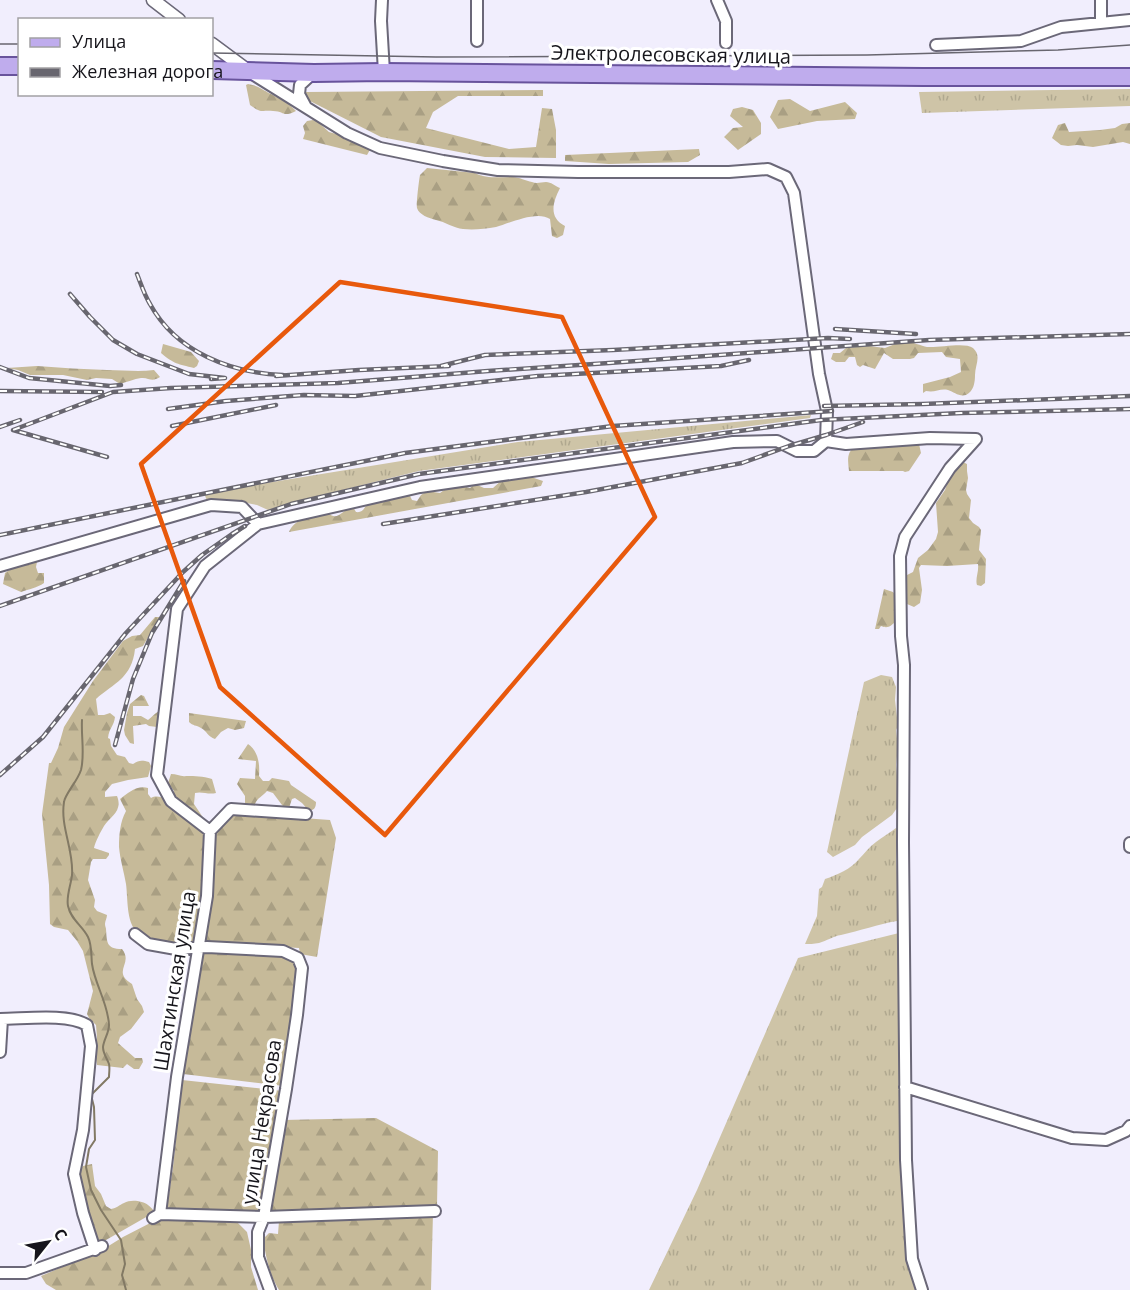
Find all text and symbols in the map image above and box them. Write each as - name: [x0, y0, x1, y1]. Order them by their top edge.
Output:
- legend: [18, 18, 213, 96]
- text: Улица: [72, 29, 126, 53]
- street label: Электролесовская улица: [551, 38, 791, 70]
- text: Железная дорога: [72, 59, 223, 83]
- street label: Шахтинская улица: [146, 889, 202, 1073]
- street label: улица Некрасова: [235, 1037, 287, 1207]
- north arrow: [18, 1212, 78, 1272]
- text: С: [49, 1224, 73, 1244]

